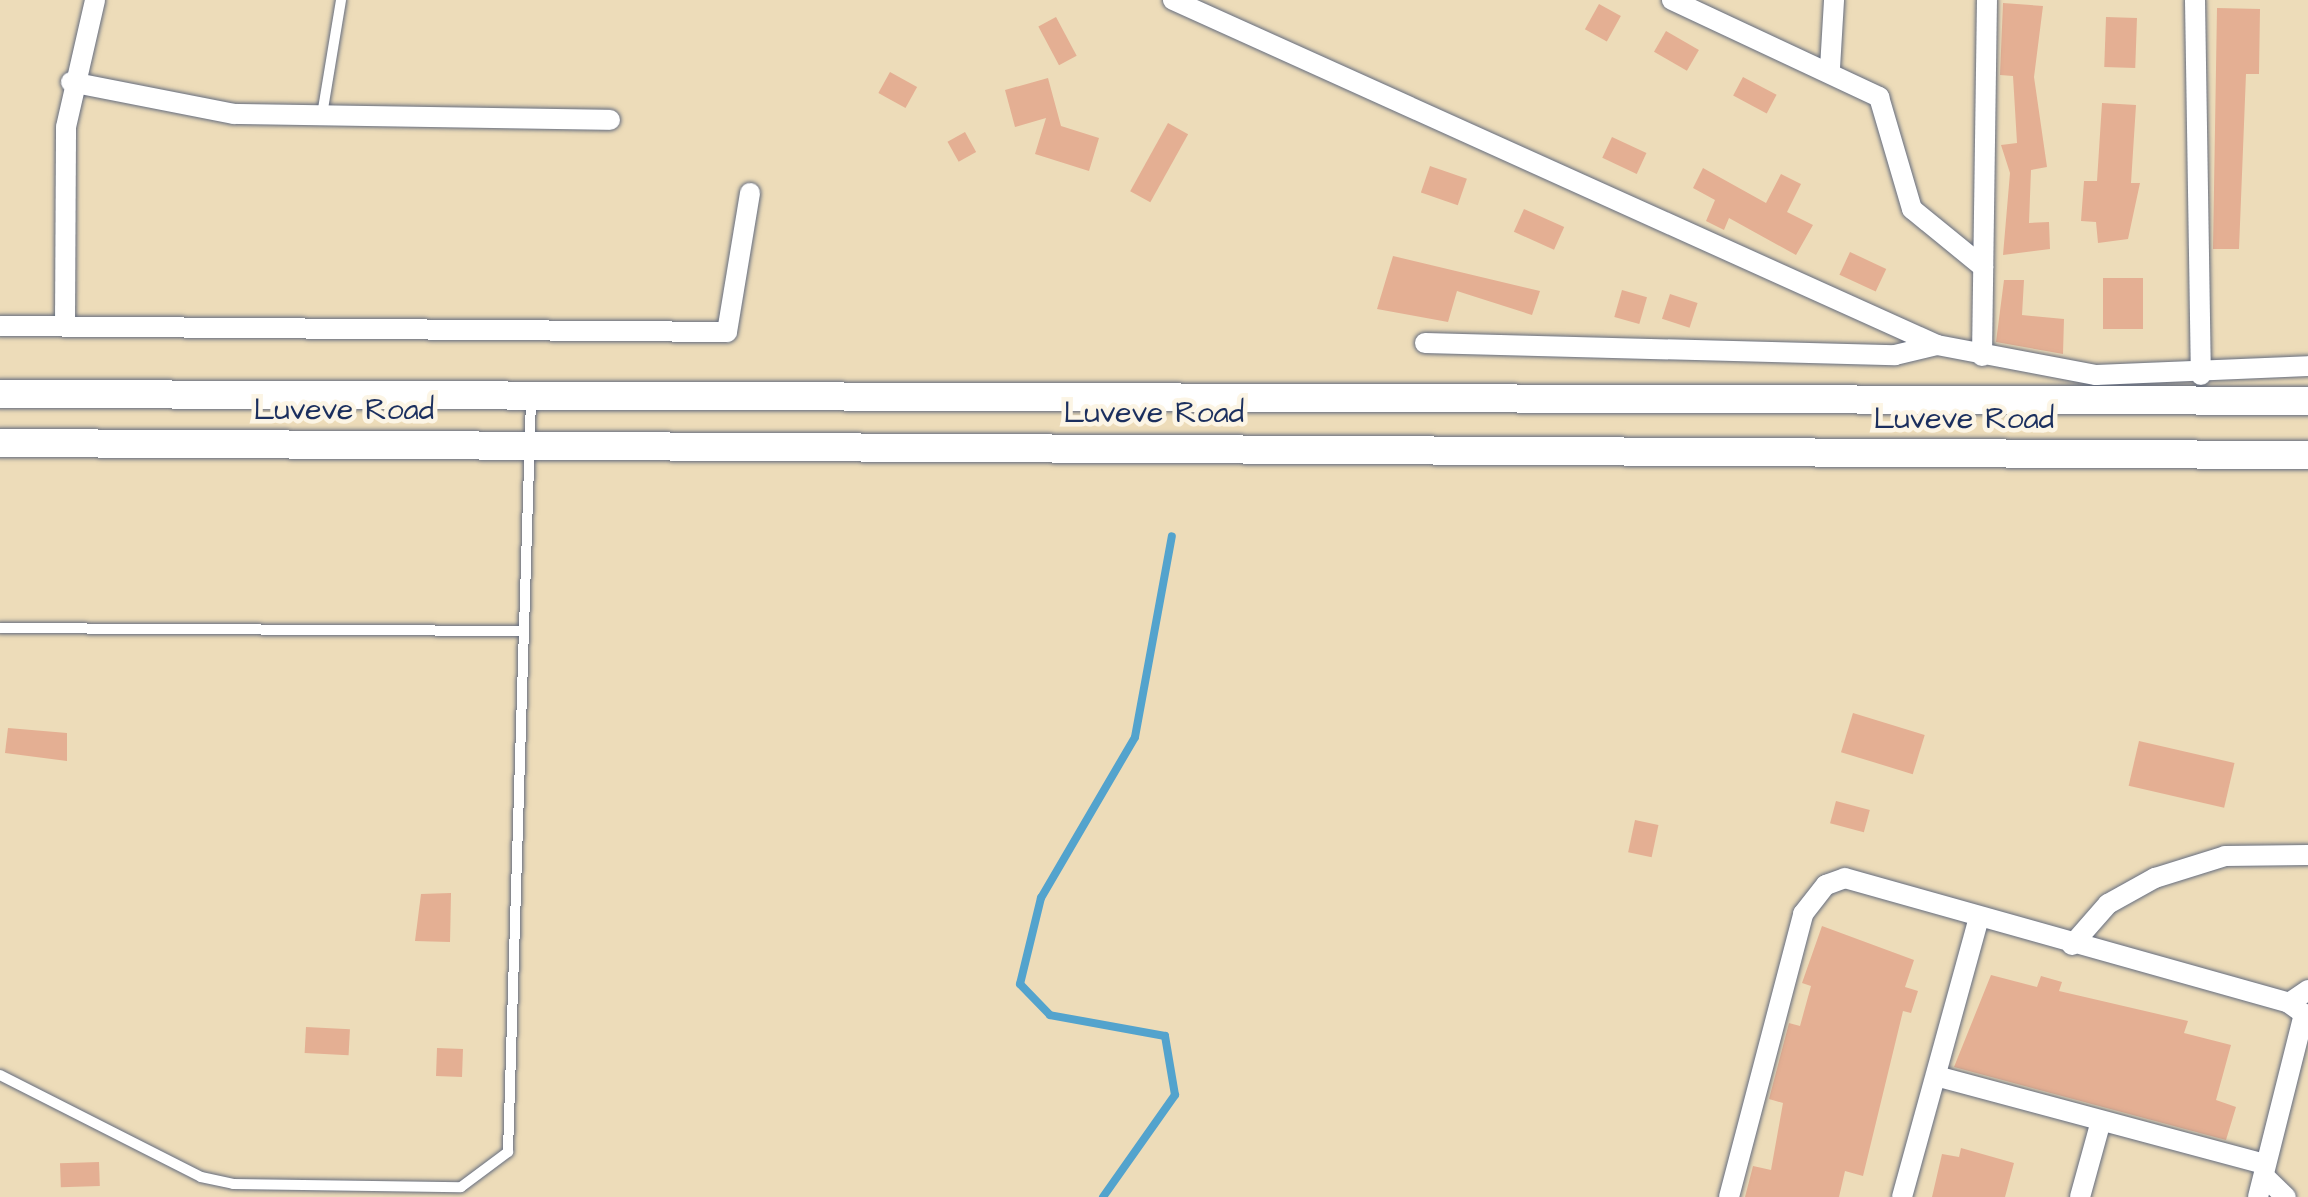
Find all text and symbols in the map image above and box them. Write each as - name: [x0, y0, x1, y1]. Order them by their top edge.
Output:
- street label: Luveve Road: [254, 392, 434, 428]
- street label: Luveve Road: [1064, 395, 1244, 431]
- street label: Luveve Road: [1874, 401, 2054, 437]

